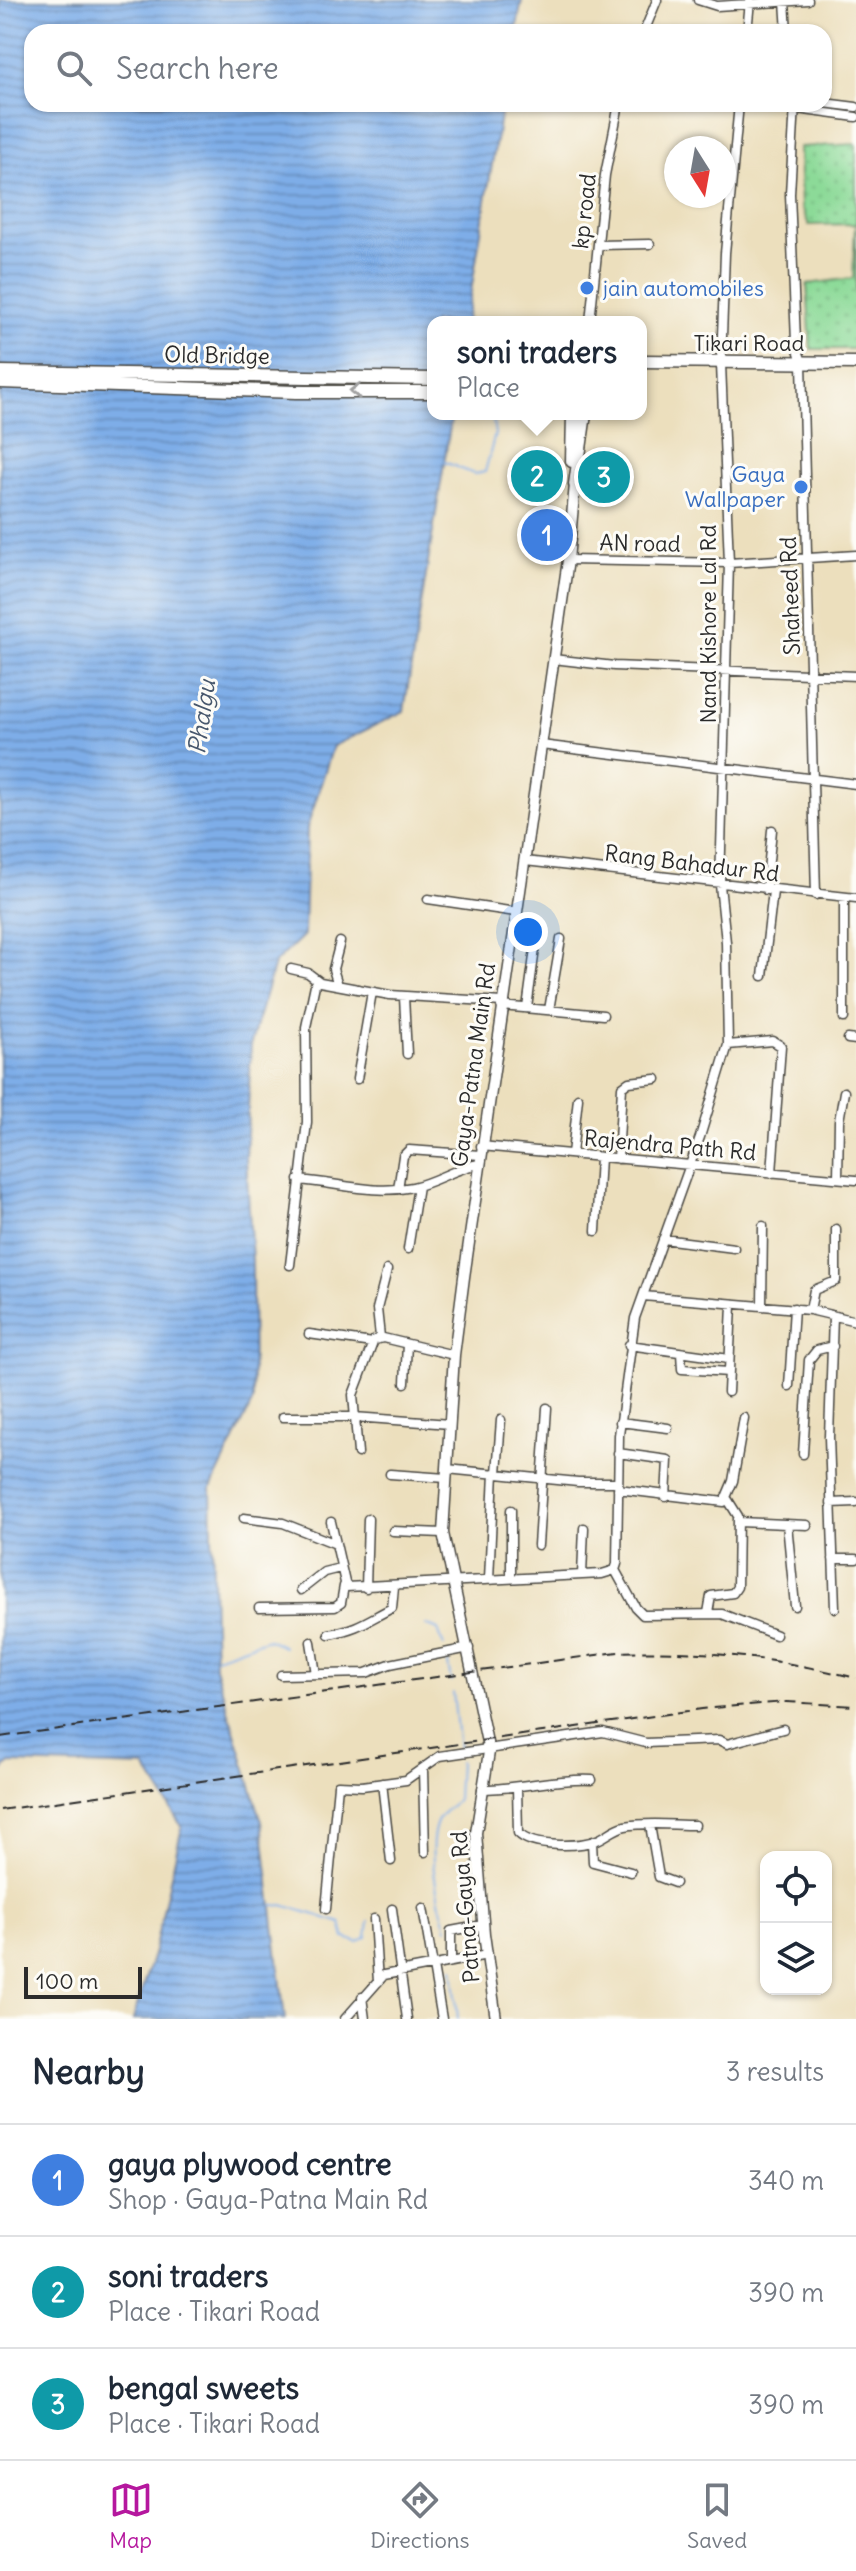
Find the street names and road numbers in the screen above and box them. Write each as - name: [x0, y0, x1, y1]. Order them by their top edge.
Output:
- street label: kp road: [566, 172, 602, 250]
- street label: Tikari Road: [694, 329, 804, 357]
- street label: Old Bridge: [164, 340, 270, 370]
- street label: Nand Kishore Lal Rd: [694, 525, 722, 723]
- street label: AN road: [599, 528, 681, 558]
- street label: Shaheed Rd: [774, 536, 806, 656]
- street label: Rang Bahadur Rd: [603, 838, 781, 888]
- street label: Gaya-Patna Main Rd: [445, 961, 501, 1169]
- street label: Rajendra Path Rd: [583, 1124, 757, 1166]
- street label: Patna-Gaya Rd: [444, 1830, 486, 1984]

